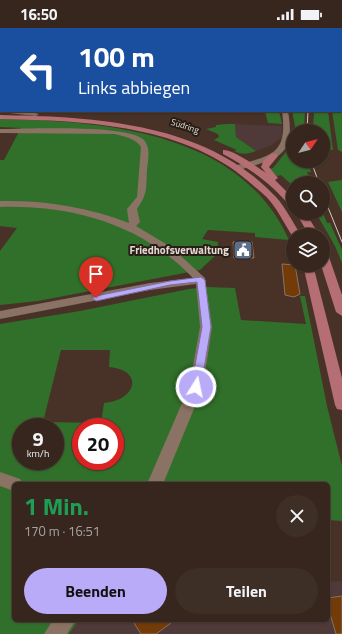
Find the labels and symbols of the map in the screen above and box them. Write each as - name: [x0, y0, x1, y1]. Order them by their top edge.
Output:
- street label: Südring: [169, 115, 201, 136]
- north arrow: [286, 124, 330, 168]
- public building icon: Friedhofsverwaltung: [232, 239, 254, 261]
- place label: Friedhofsverwaltung: [130, 242, 229, 258]
- pin: [79, 257, 113, 298]
- position arrow: [175, 366, 217, 408]
- speed limit sign: 20: [72, 418, 124, 470]

